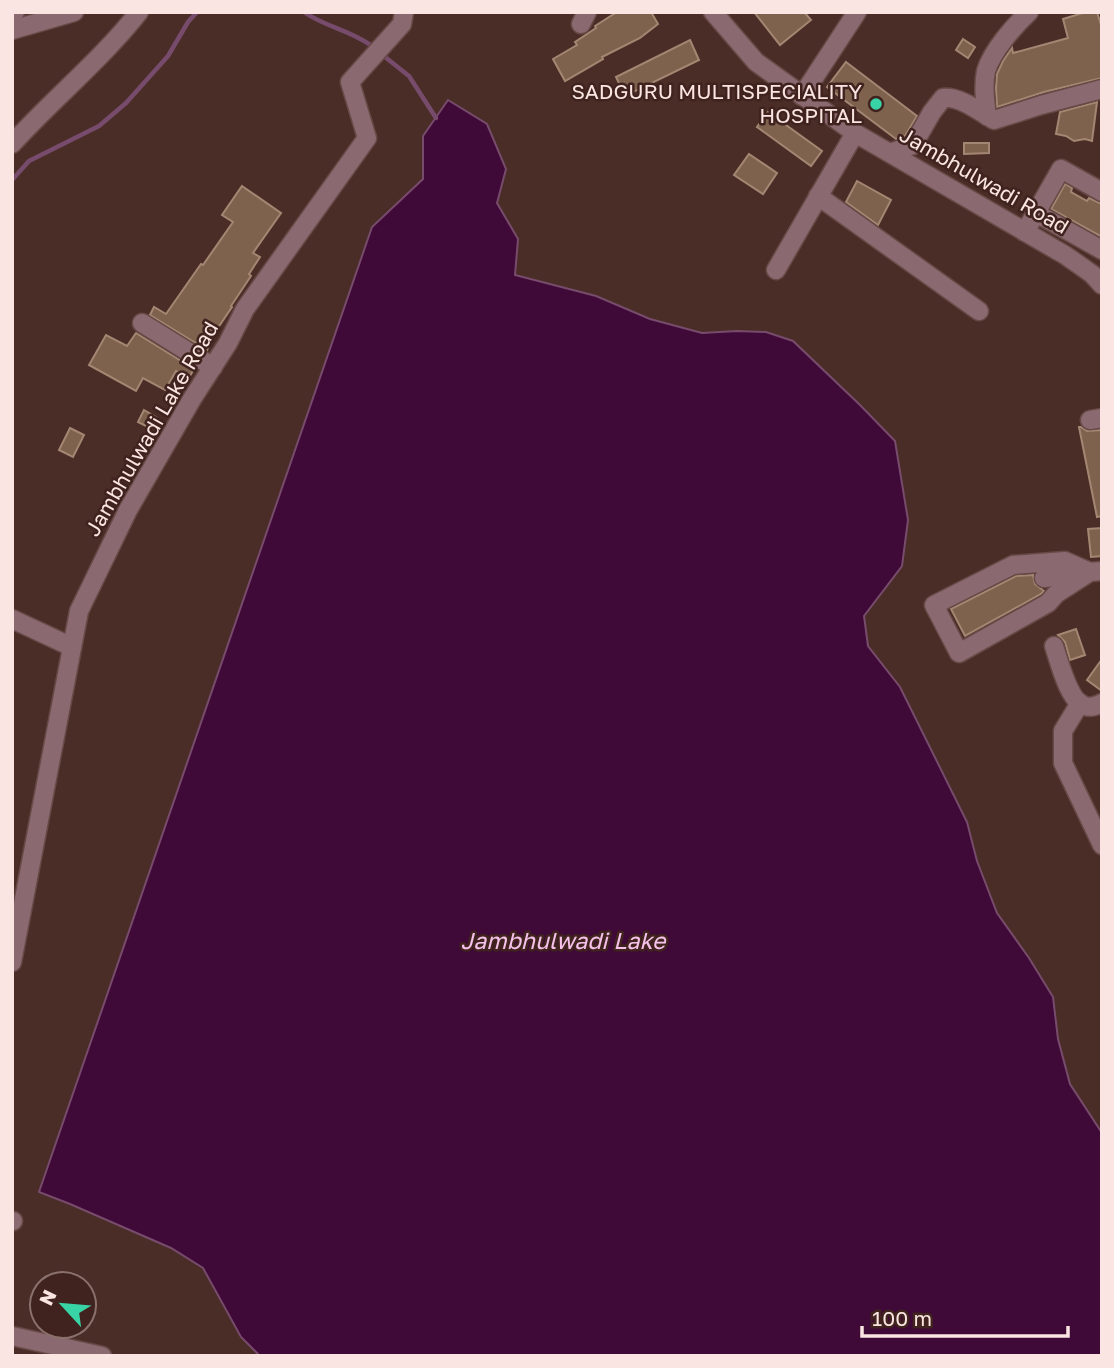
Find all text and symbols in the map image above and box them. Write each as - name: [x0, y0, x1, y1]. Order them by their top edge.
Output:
- place label: SADGURU MULTISPECIALITY HOSPITAL: [571, 78, 863, 128]
- marker: SADGURU MULTISPECIALITY HOSPITAL: [868, 96, 884, 112]
- street label: Jambhulwadi Road: [895, 121, 1074, 239]
- street label: Jambhulwadi Lake Road: [79, 316, 223, 541]
- water label: Jambhulwadi Lake: [461, 926, 667, 954]
- north arrow: [28, 1270, 98, 1340]
- text: N: [34, 1286, 61, 1309]
- scale bar: [862, 1294, 1068, 1338]
- text: 100 m: [872, 1305, 932, 1331]

